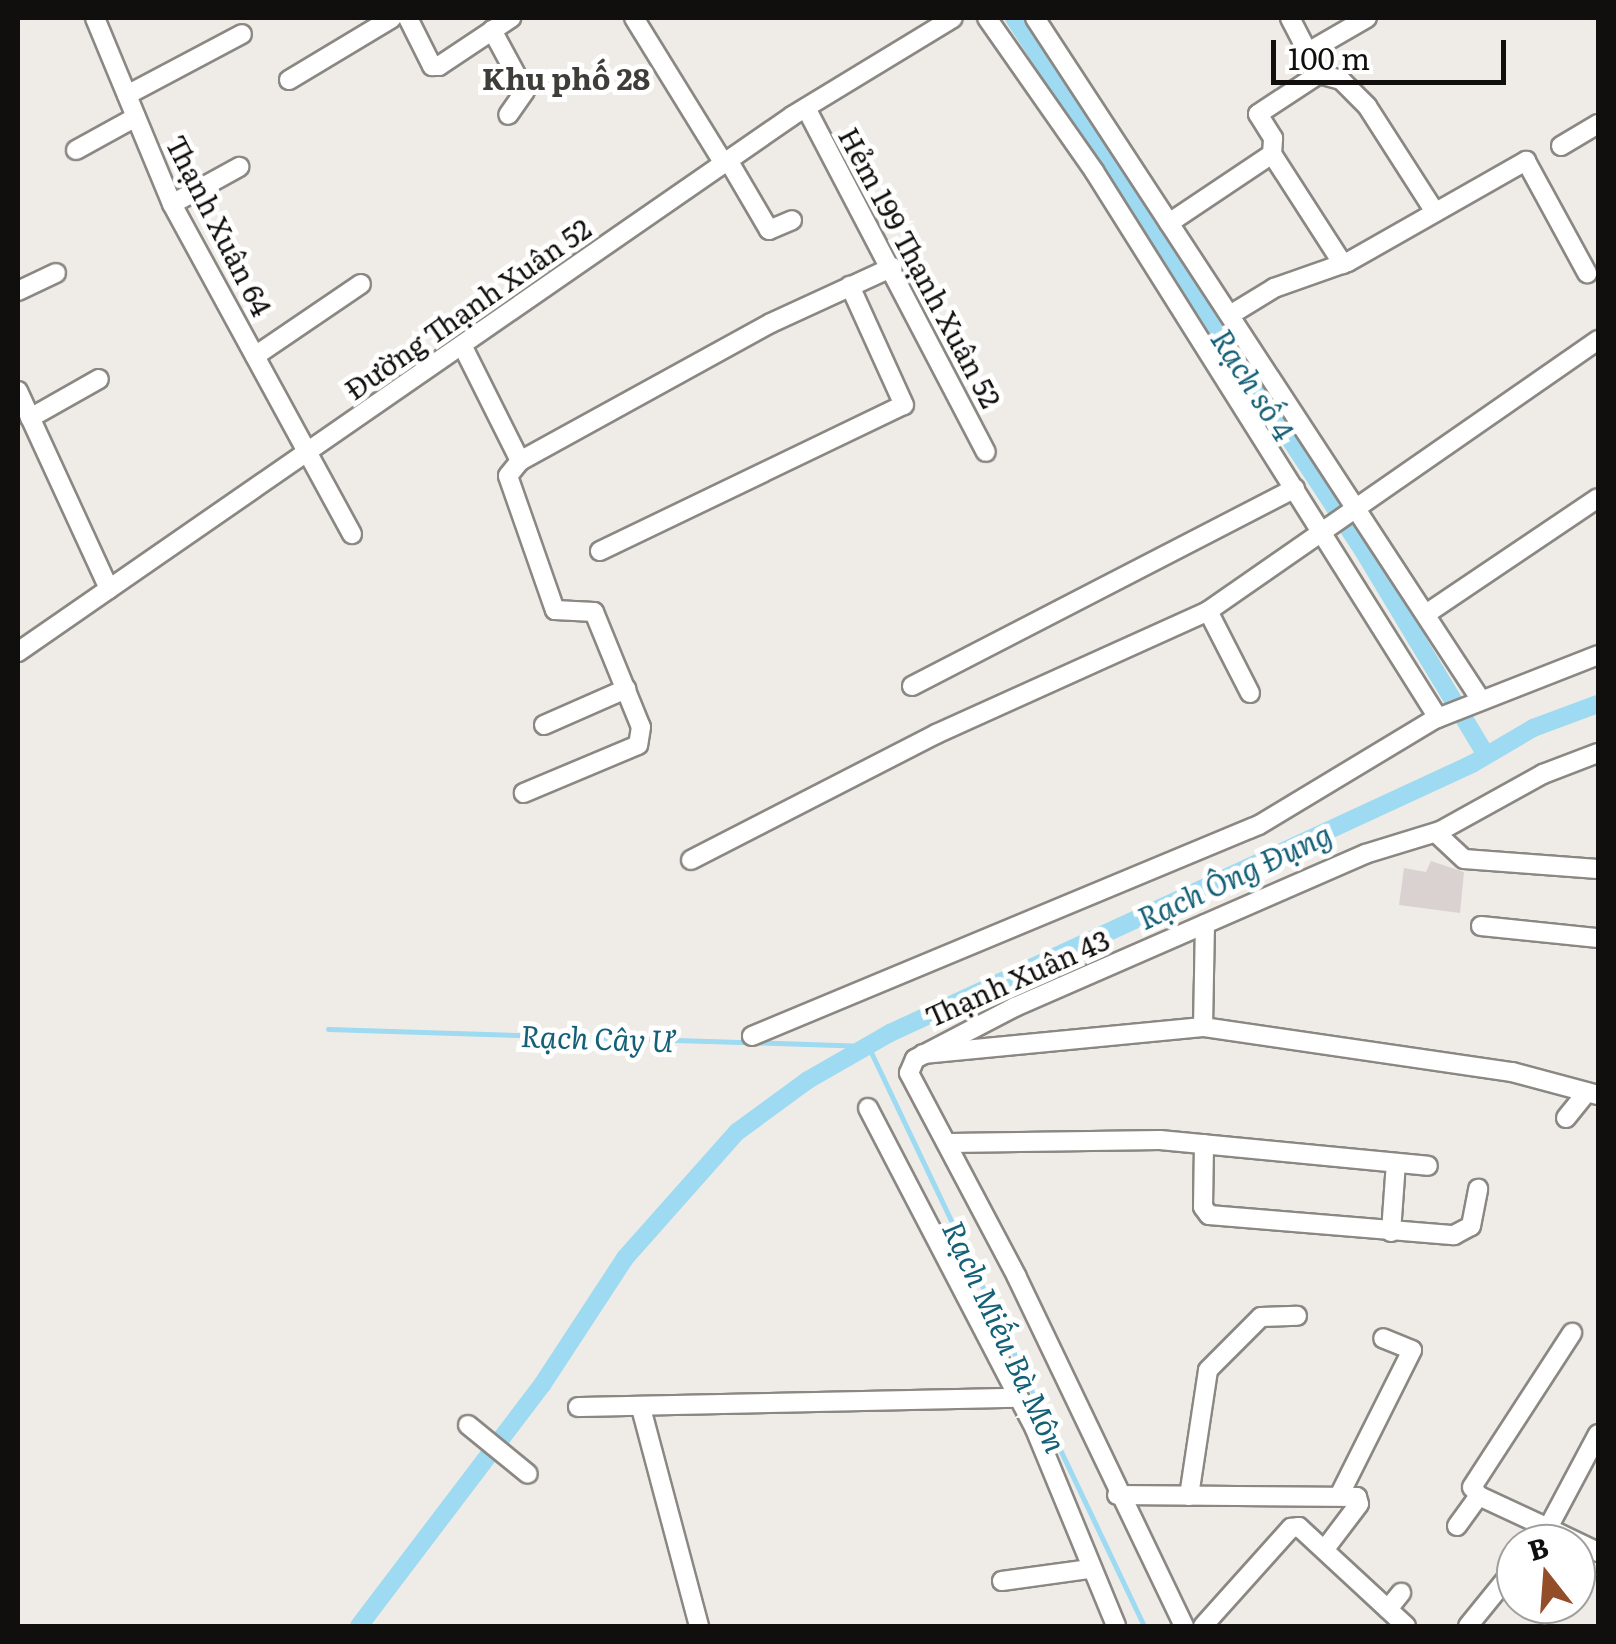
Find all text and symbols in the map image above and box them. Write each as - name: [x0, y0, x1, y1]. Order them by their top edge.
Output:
- scale bar: [1276, 20, 1511, 82]
- text: 100 m: [1288, 35, 1370, 79]
- district label: Khu phố 28: [482, 59, 650, 95]
- street label: Hẻm 199 Thạnh Xuân 52: [833, 121, 1009, 413]
- street label: Thạnh Xuân 64: [160, 129, 280, 321]
- street label: Đường Thạnh Xuân 52: [338, 210, 596, 406]
- water label: Rạch số 4: [1205, 322, 1303, 446]
- water label: Rạch Ông Đụng: [1131, 814, 1337, 936]
- street label: Thạnh Xuân 43: [920, 921, 1114, 1033]
- water label: Rạch Cây Ư: [520, 1016, 676, 1058]
- water label: Rạch Miếu Bà Môn: [937, 1215, 1075, 1457]
- north arrow: [1496, 1524, 1596, 1624]
- text: B: [1522, 1524, 1553, 1570]

